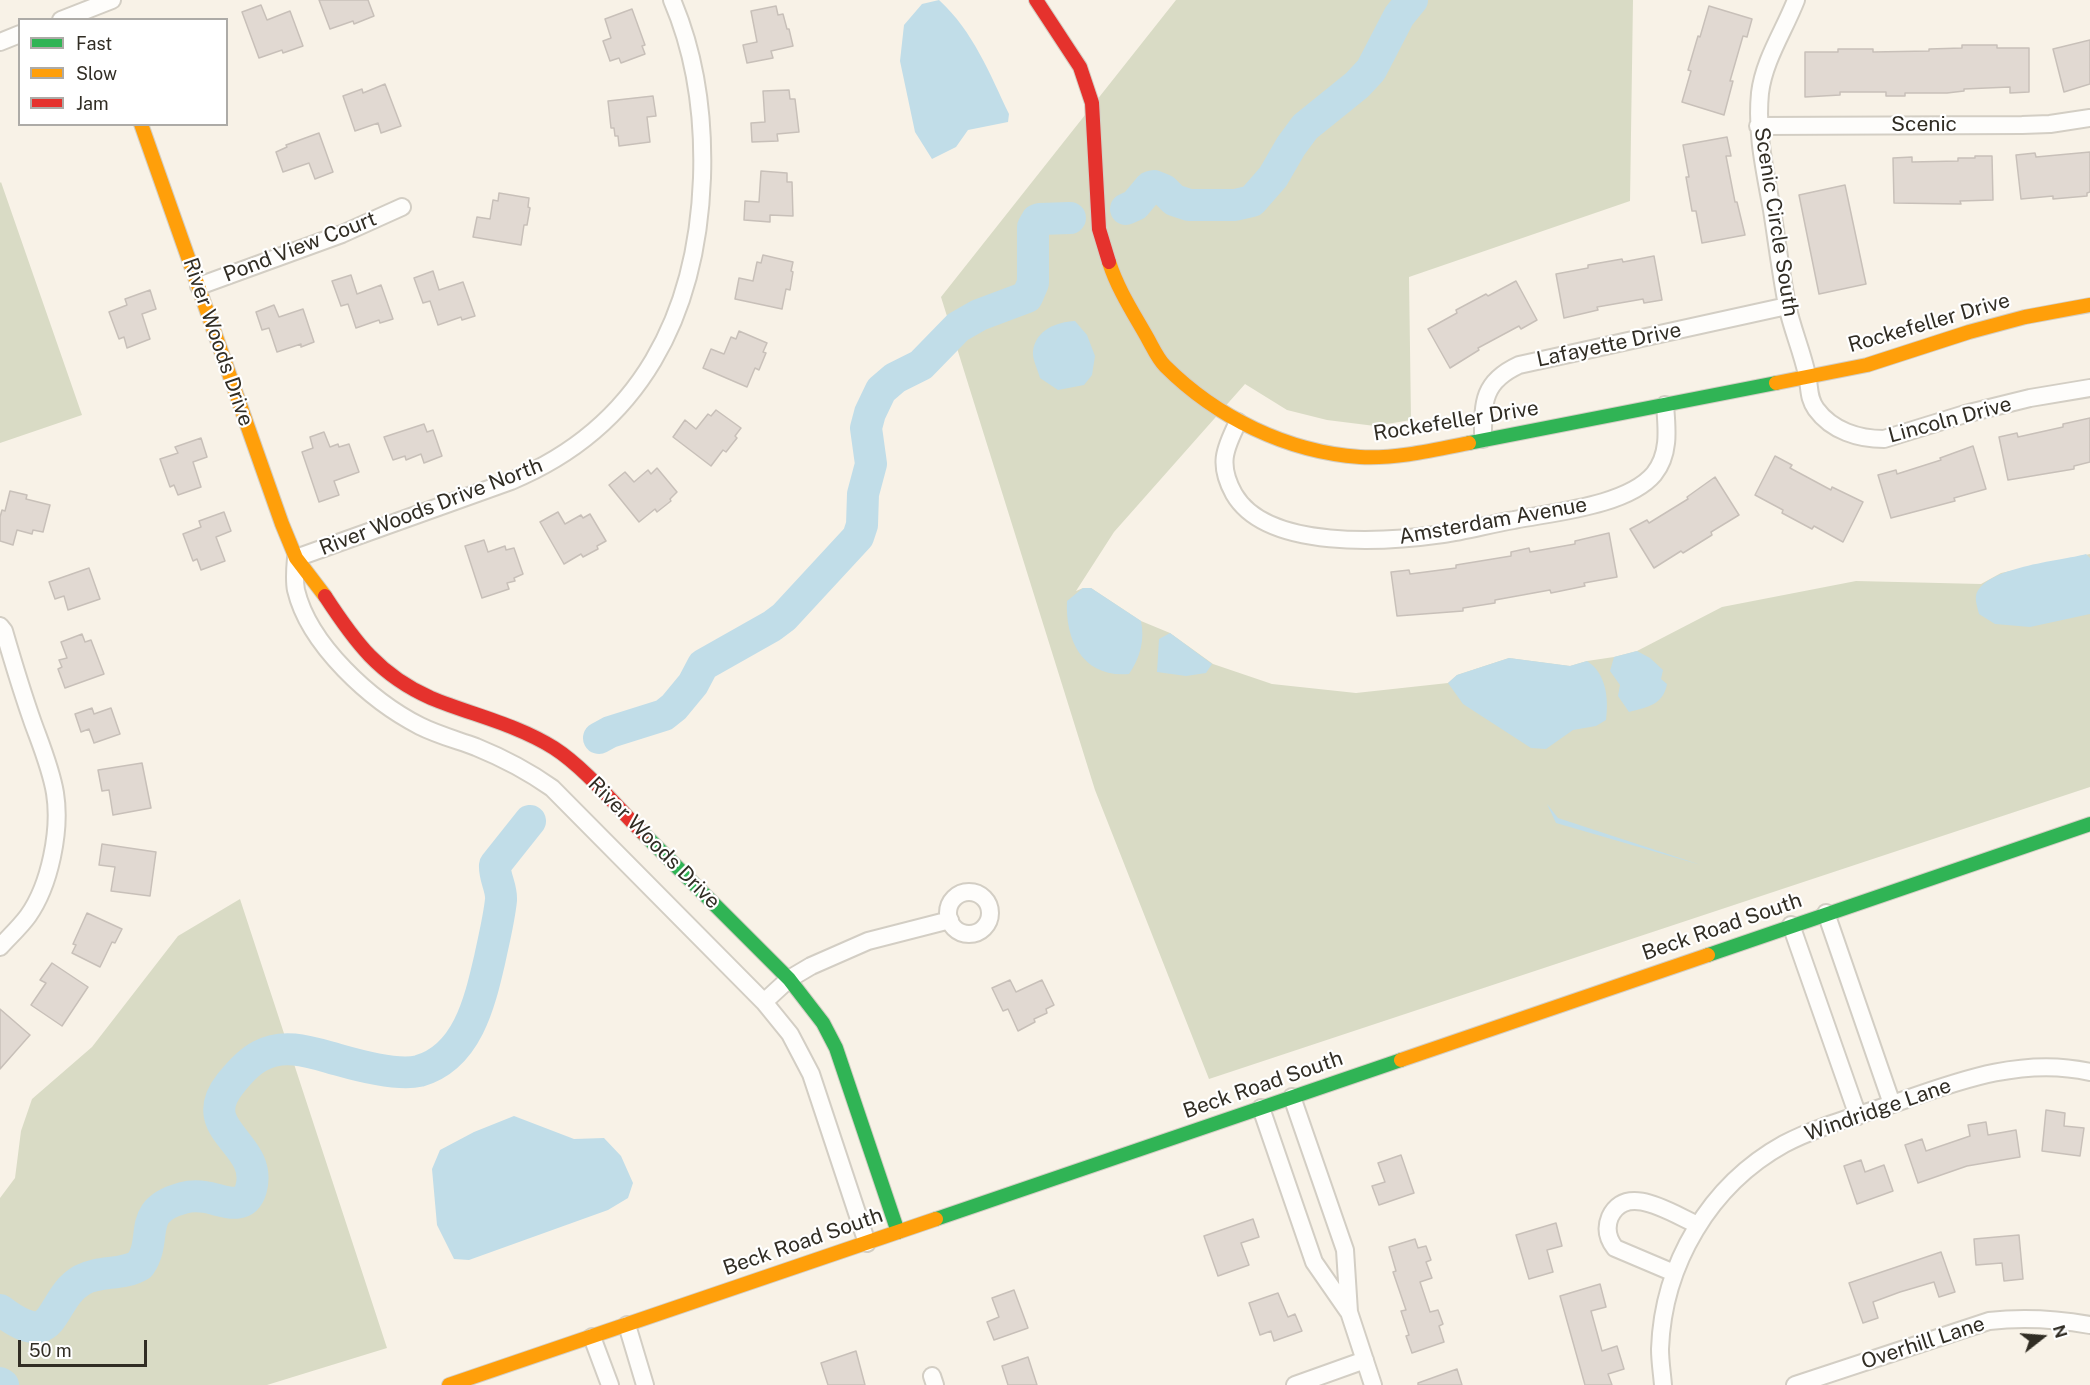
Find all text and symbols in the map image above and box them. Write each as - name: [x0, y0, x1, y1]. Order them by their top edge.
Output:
- legend: [18, 18, 228, 126]
- text: Fast: [76, 33, 112, 54]
- text: Slow: [76, 63, 117, 84]
- text: Jam: [76, 93, 109, 114]
- street label: Scenic: [1891, 112, 1957, 138]
- street label: Scenic Circle South: [1749, 125, 1803, 319]
- street label: Pond View Court: [220, 206, 380, 288]
- street label: River Woods Drive: [177, 255, 259, 429]
- street label: Rockefeller Drive: [1845, 288, 2013, 358]
- street label: Lafayette Drive: [1534, 317, 1684, 373]
- street label: Lincoln Drive: [1886, 391, 2014, 449]
- street label: Rockefeller Drive: [1371, 395, 1541, 447]
- street label: River Woods Drive North: [316, 453, 546, 561]
- street label: Amsterdam Avenue: [1397, 492, 1589, 550]
- street label: River Woods Drive: [583, 772, 725, 914]
- street label: Beck Road South: [1639, 888, 1805, 966]
- street label: Beck Road South: [1180, 1046, 1346, 1124]
- street label: Windridge Lane: [1801, 1073, 1955, 1147]
- street label: Beck Road South: [720, 1203, 886, 1281]
- north arrow: [2012, 1307, 2072, 1367]
- street label: Overhill Lane: [1858, 1311, 1988, 1375]
- text: N: [2049, 1323, 2071, 1340]
- scale bar: [21, 1328, 150, 1366]
- text: 50 m: [29, 1340, 72, 1361]

